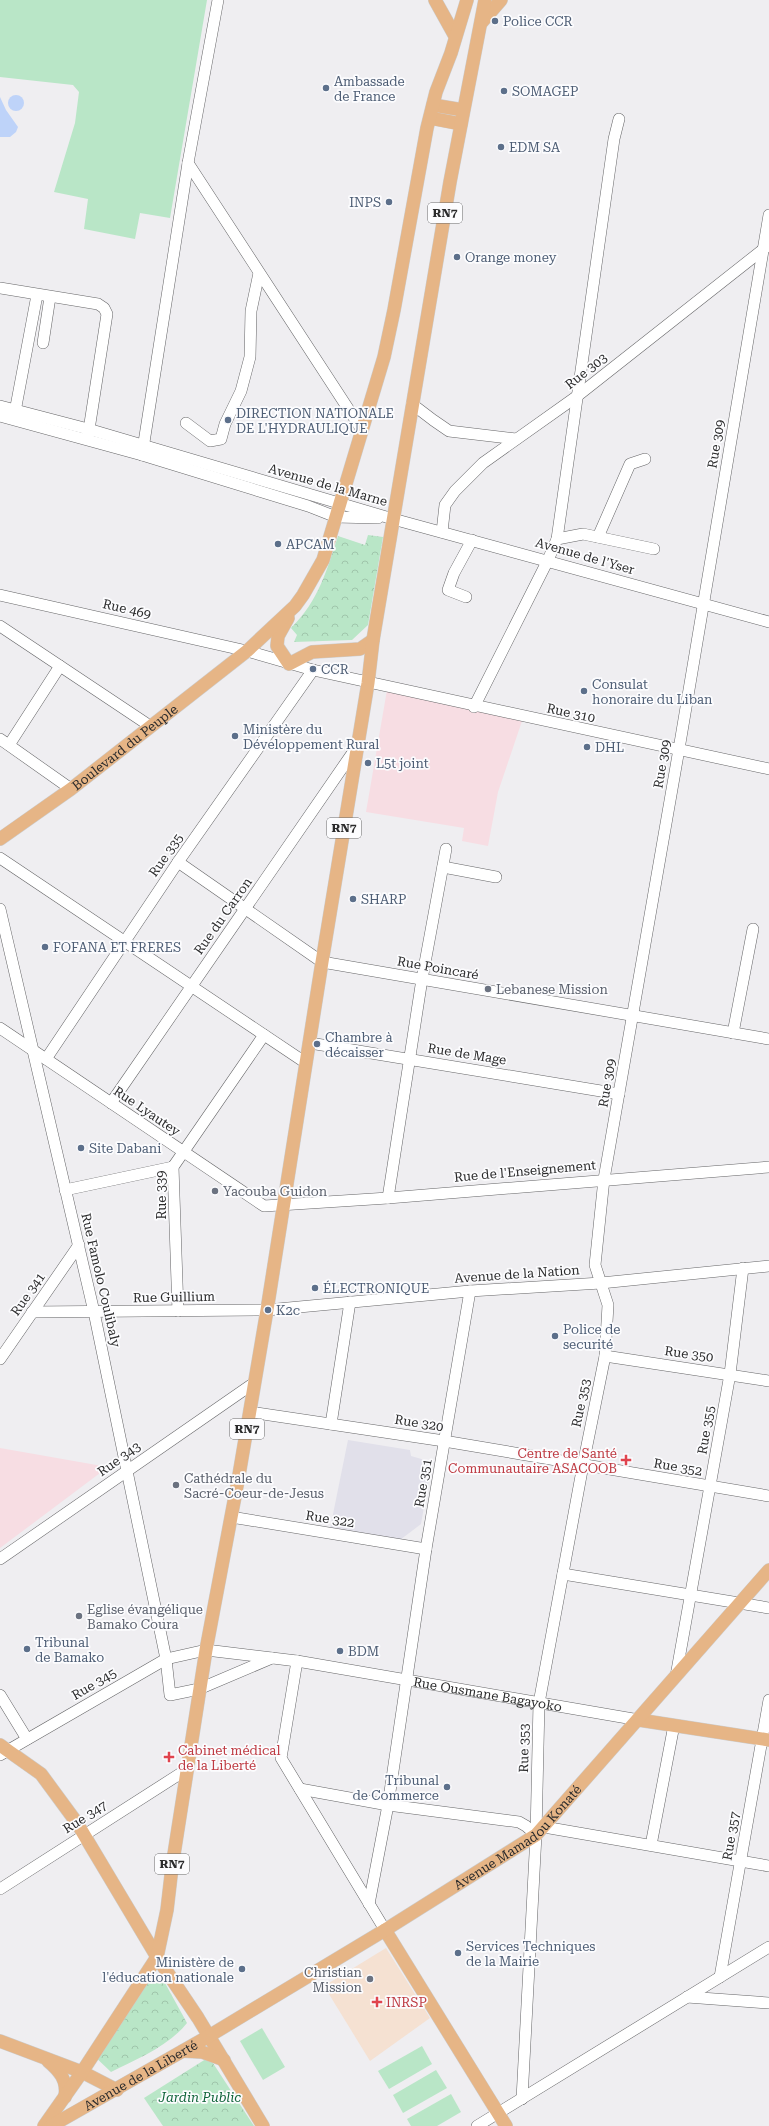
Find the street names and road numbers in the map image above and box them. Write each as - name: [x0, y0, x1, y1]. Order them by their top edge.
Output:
- road number: RN7: [428, 203, 462, 223]
- street label: Rue 303: [562, 350, 610, 392]
- street label: Rue 309: [704, 418, 728, 470]
- street label: Avenue de la Marne: [267, 461, 389, 509]
- street label: Avenue de l'Yser: [534, 535, 637, 578]
- street label: Rue 469: [101, 596, 153, 622]
- street label: Boulevard du Peuple: [69, 701, 180, 793]
- street label: Rue 310: [545, 701, 597, 725]
- street label: Rue 309: [650, 738, 674, 790]
- road number: RN7: [327, 818, 361, 838]
- street label: Rue 335: [146, 831, 186, 879]
- street label: Rue du Carron: [191, 874, 255, 957]
- street label: Rue Poincaré: [396, 953, 480, 983]
- street label: Rue de Mage: [427, 1040, 507, 1068]
- street label: Rue 309: [595, 1057, 619, 1109]
- street label: Rue Lyautey: [111, 1083, 183, 1139]
- street label: Rue de l'Enseignement: [453, 1157, 597, 1185]
- street label: Rue 339: [154, 1170, 169, 1220]
- street label: Rue Famolo Coulibaly: [78, 1211, 124, 1349]
- street label: Avenue de la Nation: [454, 1262, 581, 1286]
- street label: Rue 341: [8, 1270, 48, 1318]
- street label: Rue Guillium: [133, 1289, 215, 1305]
- street label: Rue 350: [664, 1343, 714, 1365]
- street label: Rue 353: [569, 1377, 593, 1429]
- street label: Rue 355: [694, 1404, 718, 1456]
- street label: Rue 320: [394, 1412, 444, 1434]
- road number: RN7: [230, 1419, 264, 1439]
- street label: Rue 343: [95, 1439, 143, 1479]
- street label: Rue 352: [652, 1455, 704, 1479]
- street label: Rue 351: [411, 1457, 435, 1509]
- street label: Rue 322: [305, 1508, 355, 1530]
- street label: Rue 345: [69, 1665, 119, 1703]
- street label: Rue Ousmane Bagayoko: [412, 1674, 563, 1714]
- street label: Rue 353: [516, 1723, 532, 1773]
- street label: Avenue Mamadou Konaté: [451, 1782, 584, 1892]
- street label: Rue 347: [60, 1798, 110, 1836]
- street label: Rue 357: [719, 1810, 743, 1862]
- road number: RN7: [155, 1854, 189, 1874]
- street label: Avenue de la Liberté: [81, 2037, 200, 2113]

